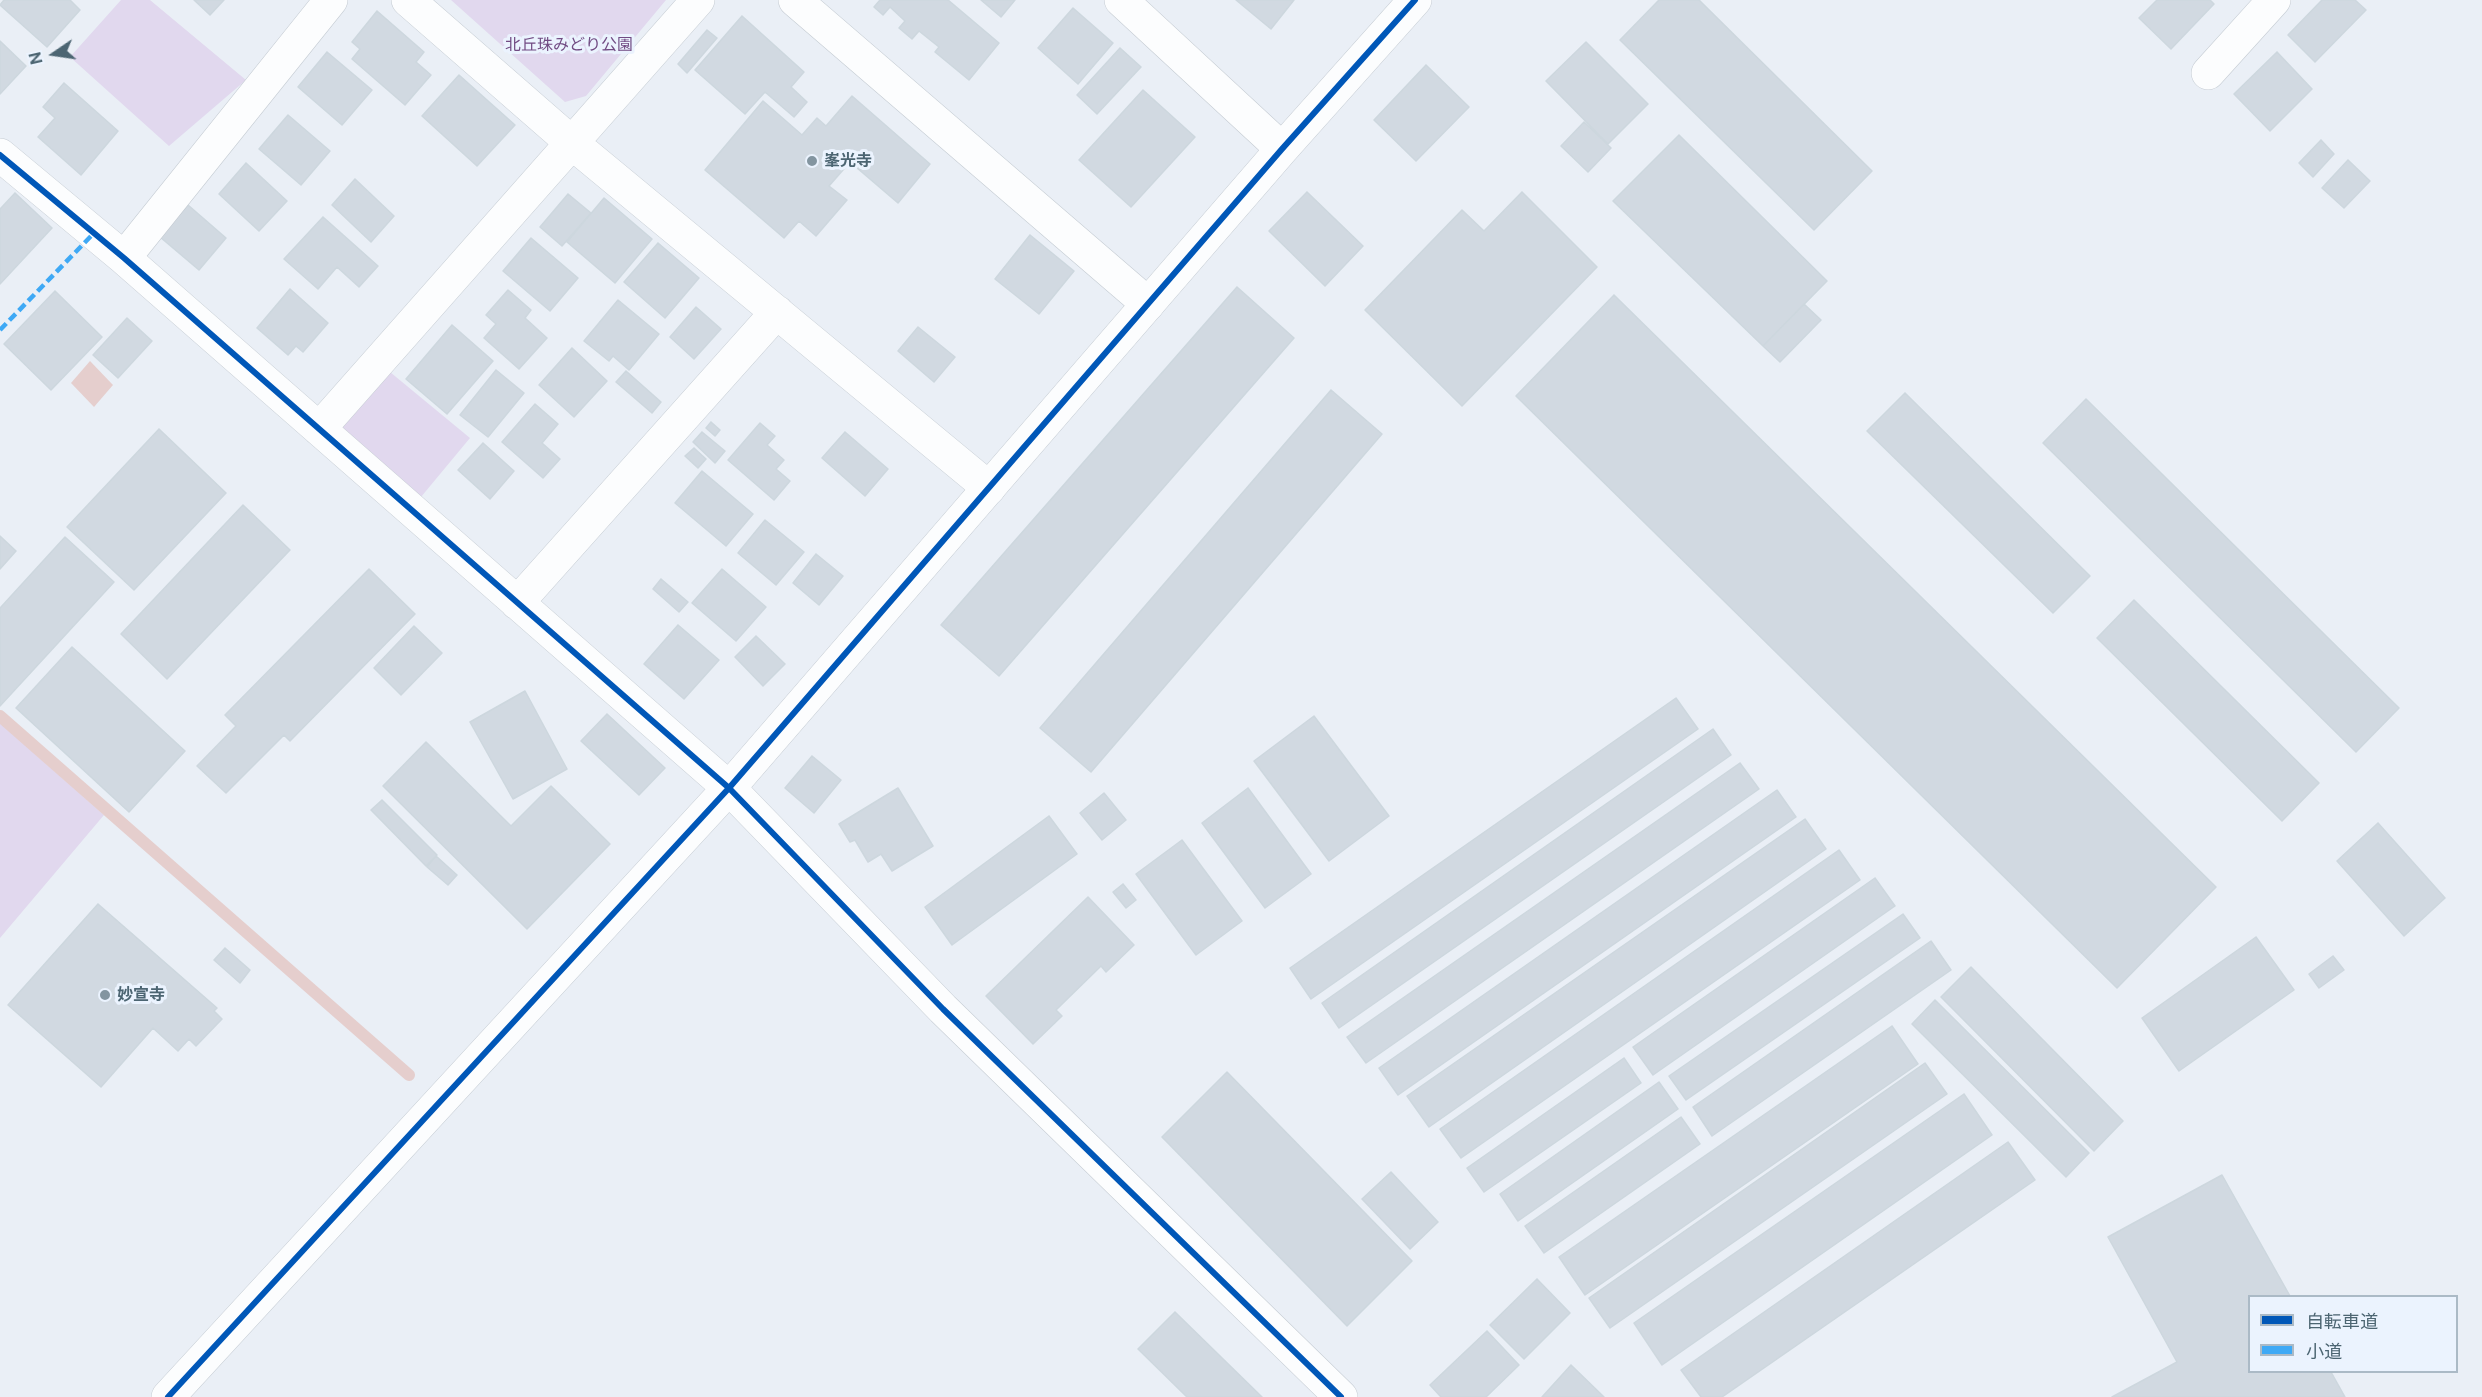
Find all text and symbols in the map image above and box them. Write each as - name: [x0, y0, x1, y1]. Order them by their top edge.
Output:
- north arrow: [24, 24, 84, 84]
- park label: 北丘珠みどり公園: [505, 35, 633, 55]
- text: N: [25, 50, 47, 66]
- place label: 峯光寺: [824, 151, 872, 171]
- marker: 峯光寺: [805, 154, 819, 168]
- place label: 妙宣寺: [117, 985, 165, 1005]
- marker: 妙宣寺: [98, 988, 112, 1002]
- legend: [2248, 1295, 2458, 1373]
- text: 自転車道: [2306, 1311, 2378, 1332]
- text: 小道: [2306, 1341, 2342, 1362]

